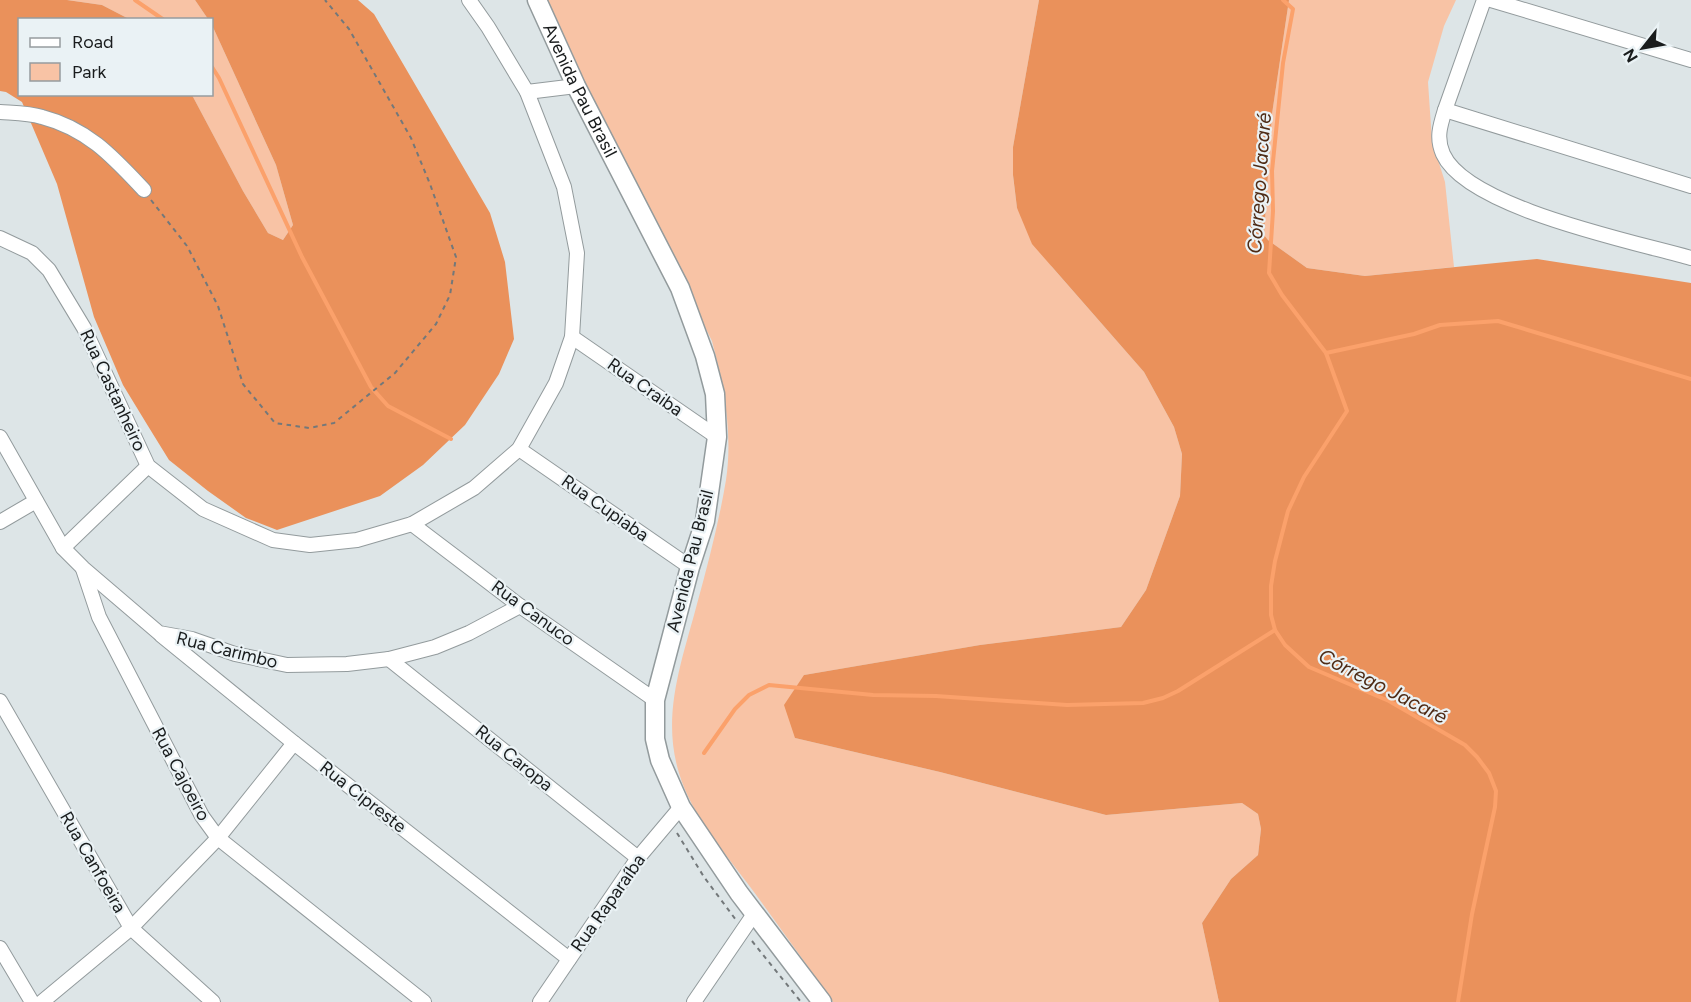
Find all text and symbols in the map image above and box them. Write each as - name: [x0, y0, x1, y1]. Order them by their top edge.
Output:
- legend: [18, 18, 213, 96]
- north arrow: [1613, 18, 1673, 78]
- street label: Avenida Pau Brasil: [538, 20, 622, 161]
- text: Road: [72, 31, 113, 53]
- text: N: [1619, 45, 1642, 66]
- text: Park: [72, 61, 107, 83]
- water label: Córrego Jacaré: [1242, 112, 1276, 254]
- street label: Rua Castanheiro: [75, 326, 151, 454]
- street label: Rua Craiba: [603, 353, 687, 421]
- street label: Rua Cupiaba: [557, 470, 653, 546]
- street label: Avenida Pau Brasil: [662, 487, 718, 635]
- street label: Rua Canuco: [487, 575, 579, 651]
- street label: Rua Carimbo: [174, 627, 280, 673]
- water label: Córrego Jacaré: [1315, 643, 1451, 729]
- street label: Rua Caropa: [471, 720, 557, 796]
- street label: Rua Cajoeiro: [147, 723, 215, 825]
- street label: Rua Cipreste: [315, 756, 411, 838]
- street label: Rua Canfoeira: [55, 807, 131, 917]
- street label: Rua Raparaíba: [566, 850, 650, 956]

